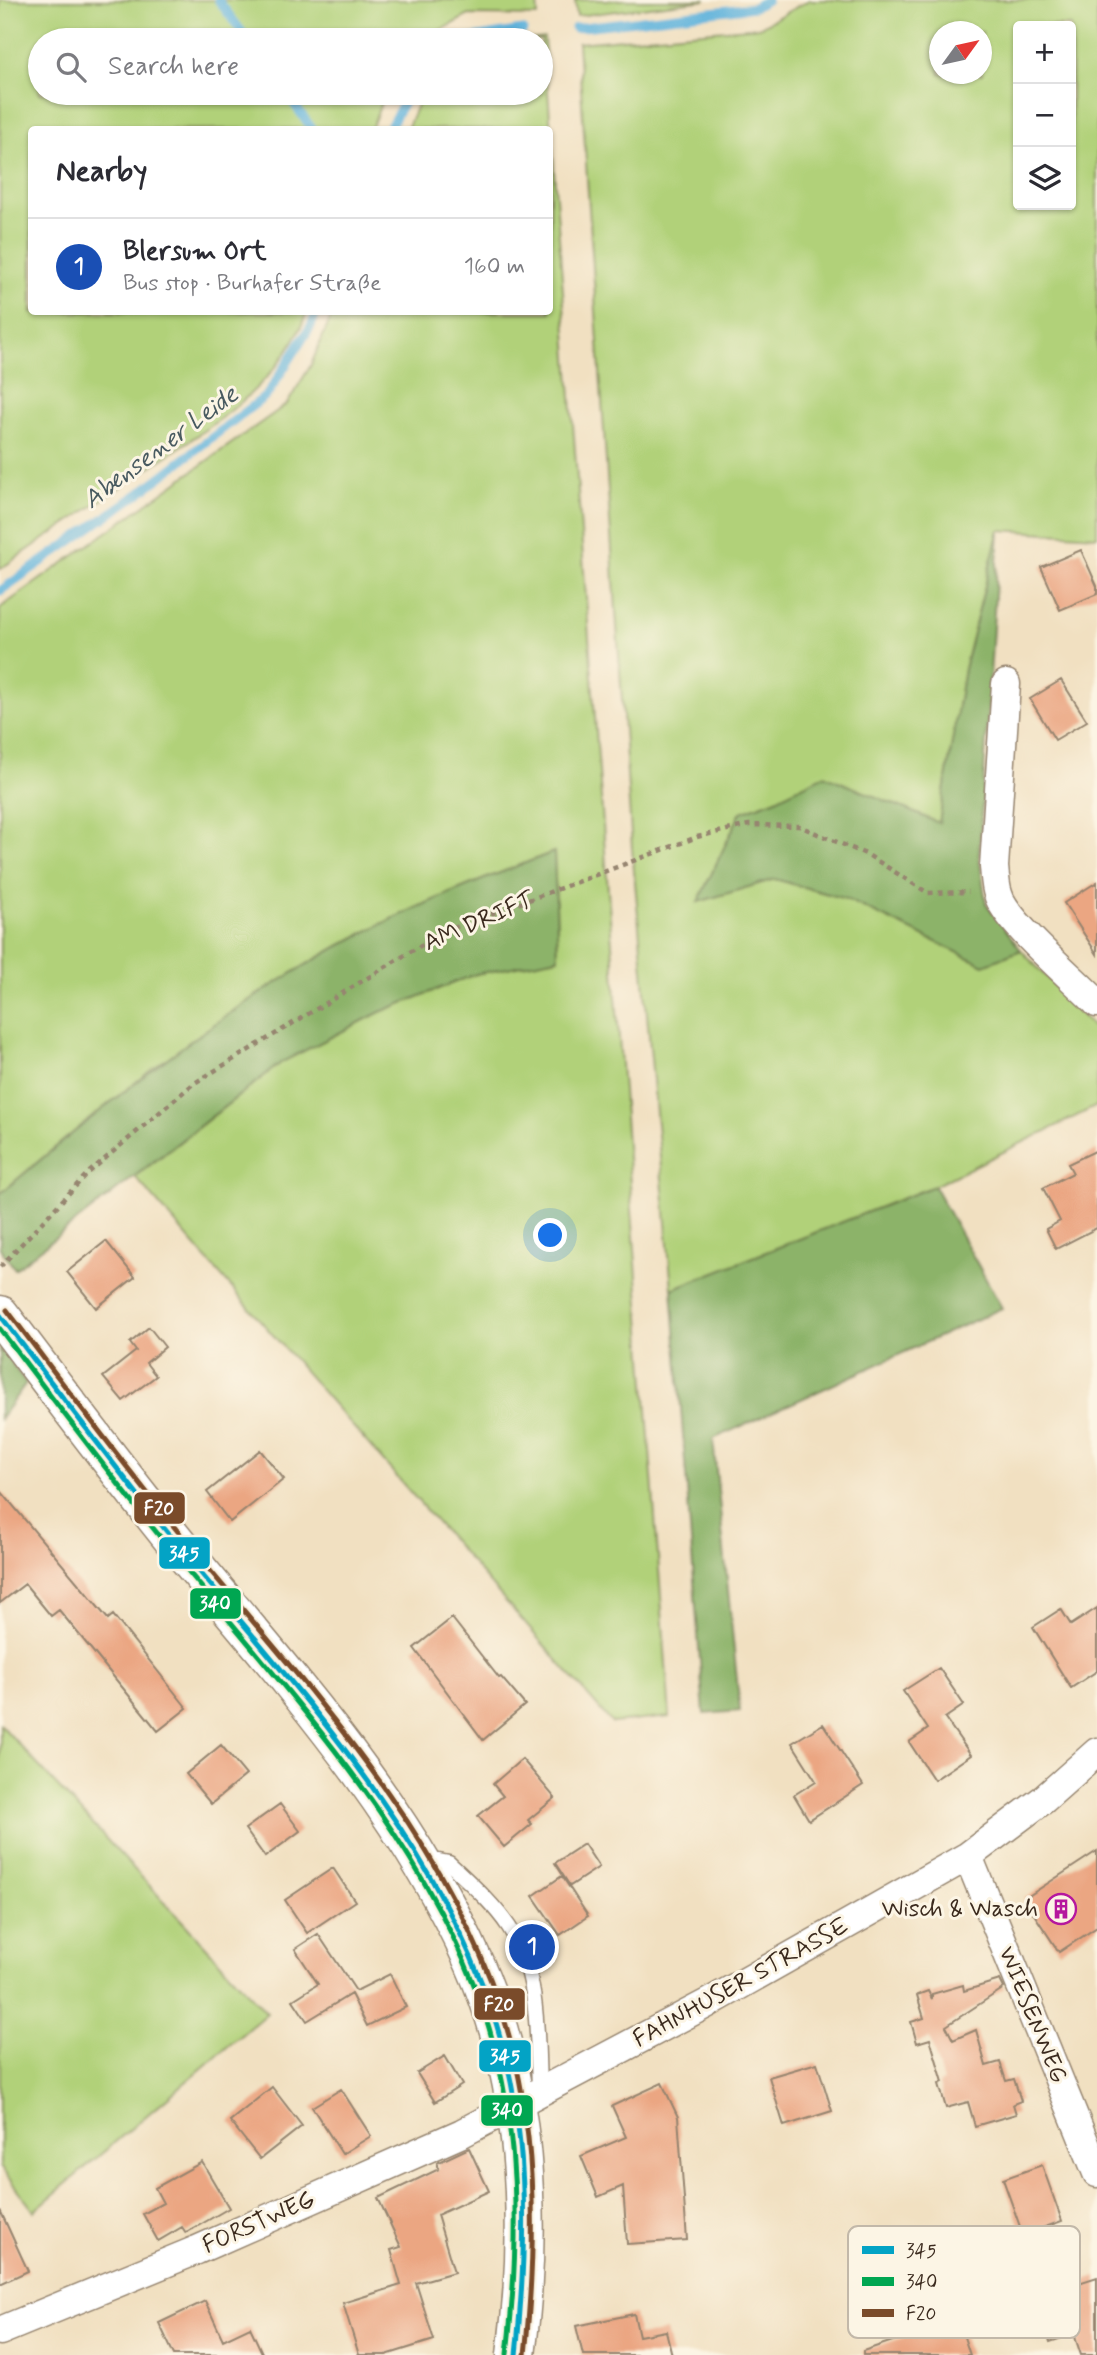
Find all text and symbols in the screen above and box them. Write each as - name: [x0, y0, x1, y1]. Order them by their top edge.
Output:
- north arrow: [929, 21, 992, 84]
- map controls: [1013, 21, 1076, 210]
- button: +: [1013, 21, 1076, 84]
- search box: [28, 28, 553, 105]
- icon: search: [52, 48, 90, 86]
- text: Search here: [108, 50, 239, 84]
- button: −: [1013, 84, 1076, 147]
- button: layers: [1013, 147, 1076, 210]
- text: Nearby: [56, 152, 147, 191]
- text: Blersum Ort: [123, 235, 267, 269]
- text: 1: [74, 252, 84, 282]
- text: 160 m: [464, 252, 525, 282]
- text: Bus stop · Burhafer Straße: [123, 269, 381, 299]
- water label: Abensener Leide: [77, 378, 246, 518]
- street label: AM DRIFT: [419, 885, 540, 959]
- your location: [533, 1218, 567, 1252]
- line badge: F20: [133, 1491, 186, 1525]
- text: F20: [144, 1497, 174, 1522]
- line badge: 345: [158, 1536, 211, 1570]
- text: 345: [169, 1542, 200, 1567]
- line badge: 340: [189, 1587, 242, 1620]
- text: 340: [199, 1592, 231, 1617]
- building icon: Wisch & Wasch: [1044, 1892, 1078, 1926]
- place label: Wisch & Wasch: [881, 1894, 1038, 1925]
- street label: FAHNHUSER STRASSE: [628, 1911, 854, 2055]
- pin: 1: [509, 1921, 555, 1973]
- street label: WIESENWEG: [990, 1942, 1074, 2088]
- line badge: F20: [473, 1987, 526, 2021]
- text: F20: [484, 1993, 514, 2018]
- line badge: 345: [478, 2039, 532, 2073]
- text: 345: [490, 2045, 521, 2070]
- line badge: 340: [480, 2094, 534, 2127]
- text: 340: [491, 2099, 523, 2124]
- street label: FORSTWEG: [198, 2184, 320, 2262]
- legend: [848, 2226, 1080, 2338]
- text: 345: [906, 2239, 937, 2264]
- text: 340: [906, 2270, 938, 2295]
- text: F20: [906, 2302, 936, 2327]

